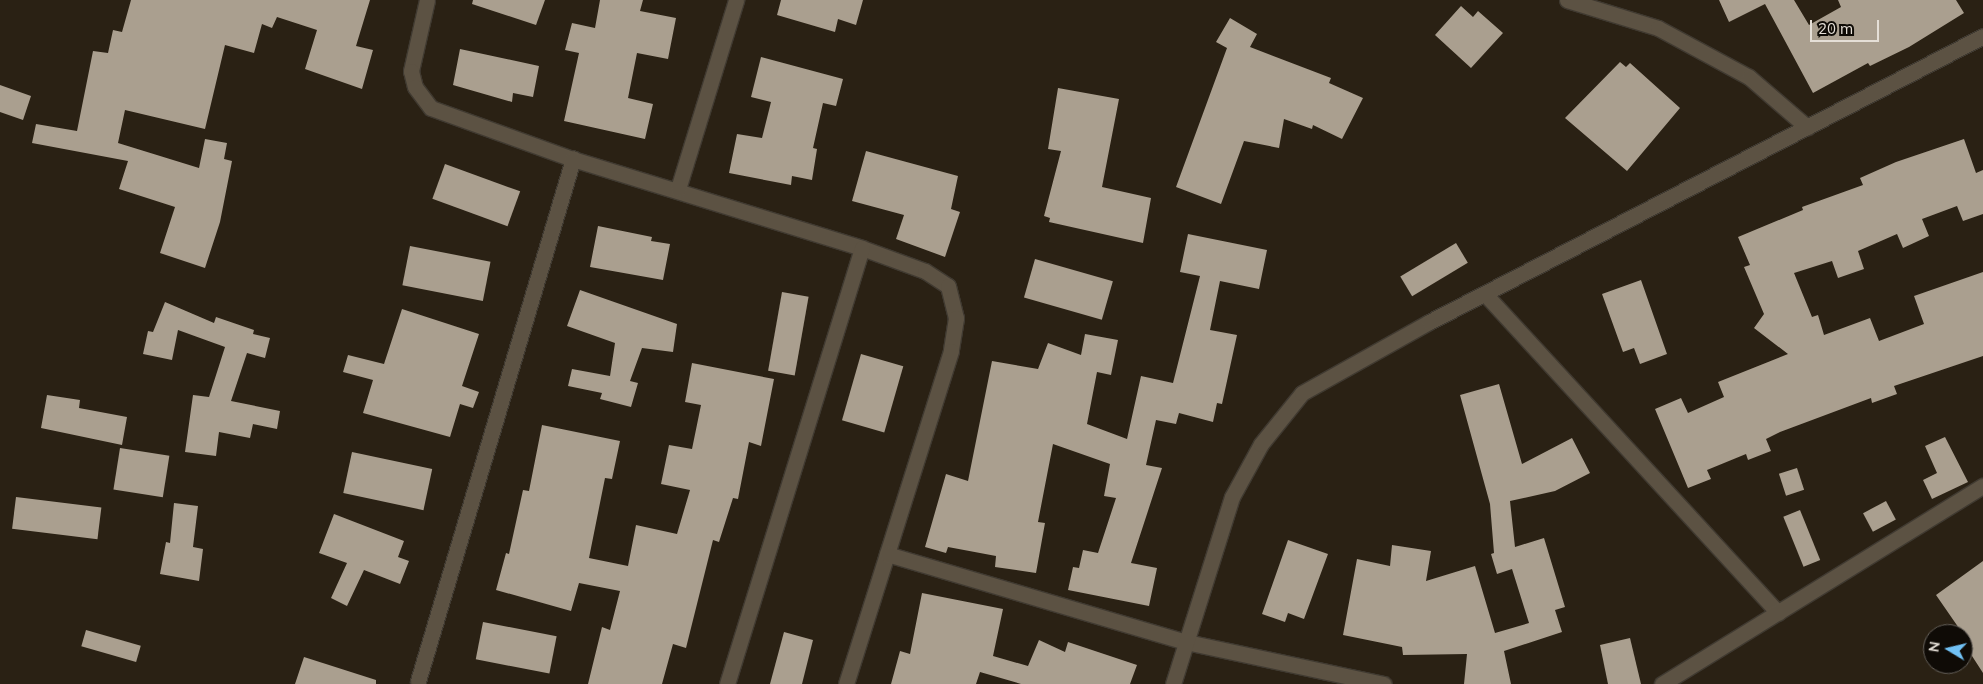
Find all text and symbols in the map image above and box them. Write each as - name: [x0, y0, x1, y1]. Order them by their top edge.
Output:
- scale bar: [1813, 10, 1882, 42]
- text: 20 m: [1818, 19, 1853, 38]
- north arrow: [1923, 624, 1973, 674]
- text: N: [1924, 640, 1944, 653]

